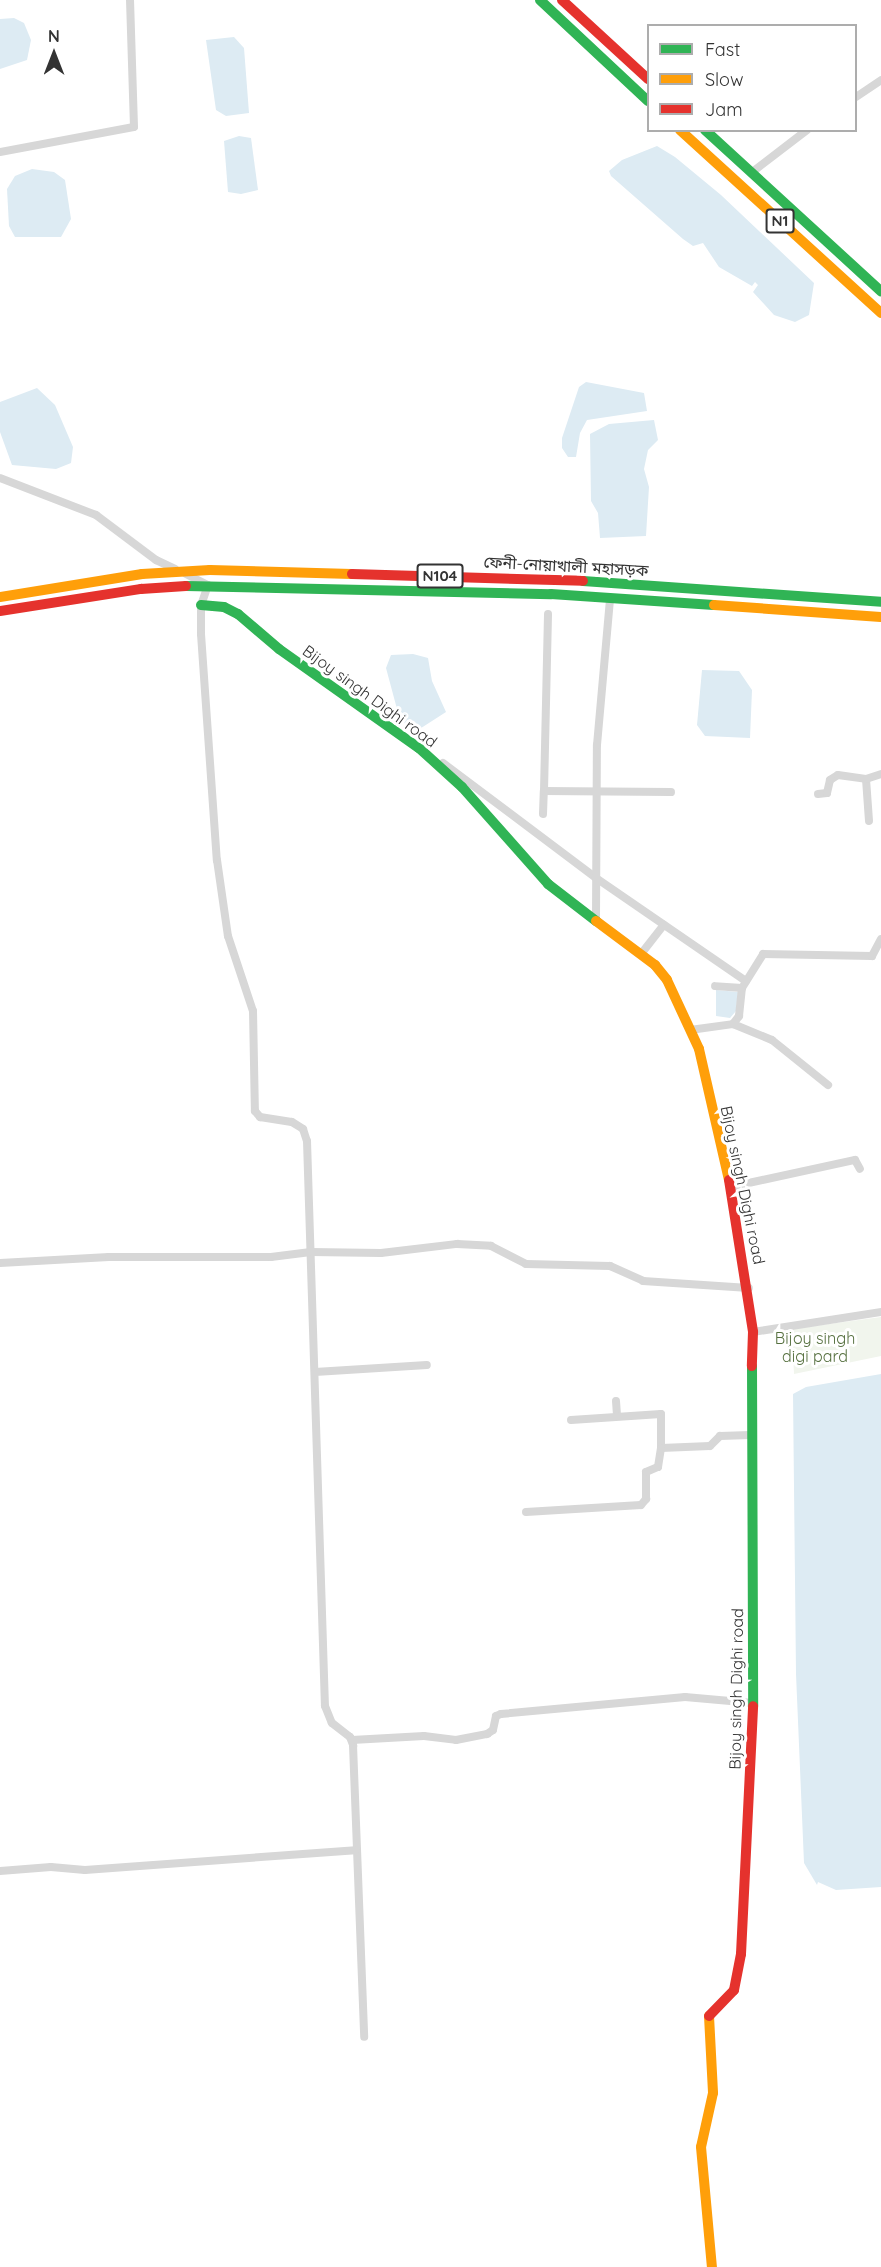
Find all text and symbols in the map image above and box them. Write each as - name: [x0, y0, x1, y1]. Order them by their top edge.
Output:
- north arrow: [24, 24, 84, 84]
- legend: [647, 24, 857, 132]
- text: N: [48, 26, 60, 46]
- text: Fast: [705, 38, 740, 61]
- text: Slow: [705, 68, 743, 91]
- text: Jam: [705, 98, 743, 121]
- road number: N1: [765, 209, 795, 233]
- street label: ফেনী-নোয়াখালী মহাসড়ক: [483, 552, 649, 580]
- road number: N104: [416, 564, 464, 588]
- street label: Bijoy singh Dighi road: [299, 641, 441, 751]
- street label: Bijoy singh Dighi road: [717, 1104, 769, 1266]
- park label: Bijoy singh digi pard: [775, 1328, 855, 1366]
- street label: Bijoy singh Dighi road: [725, 1608, 747, 1770]

